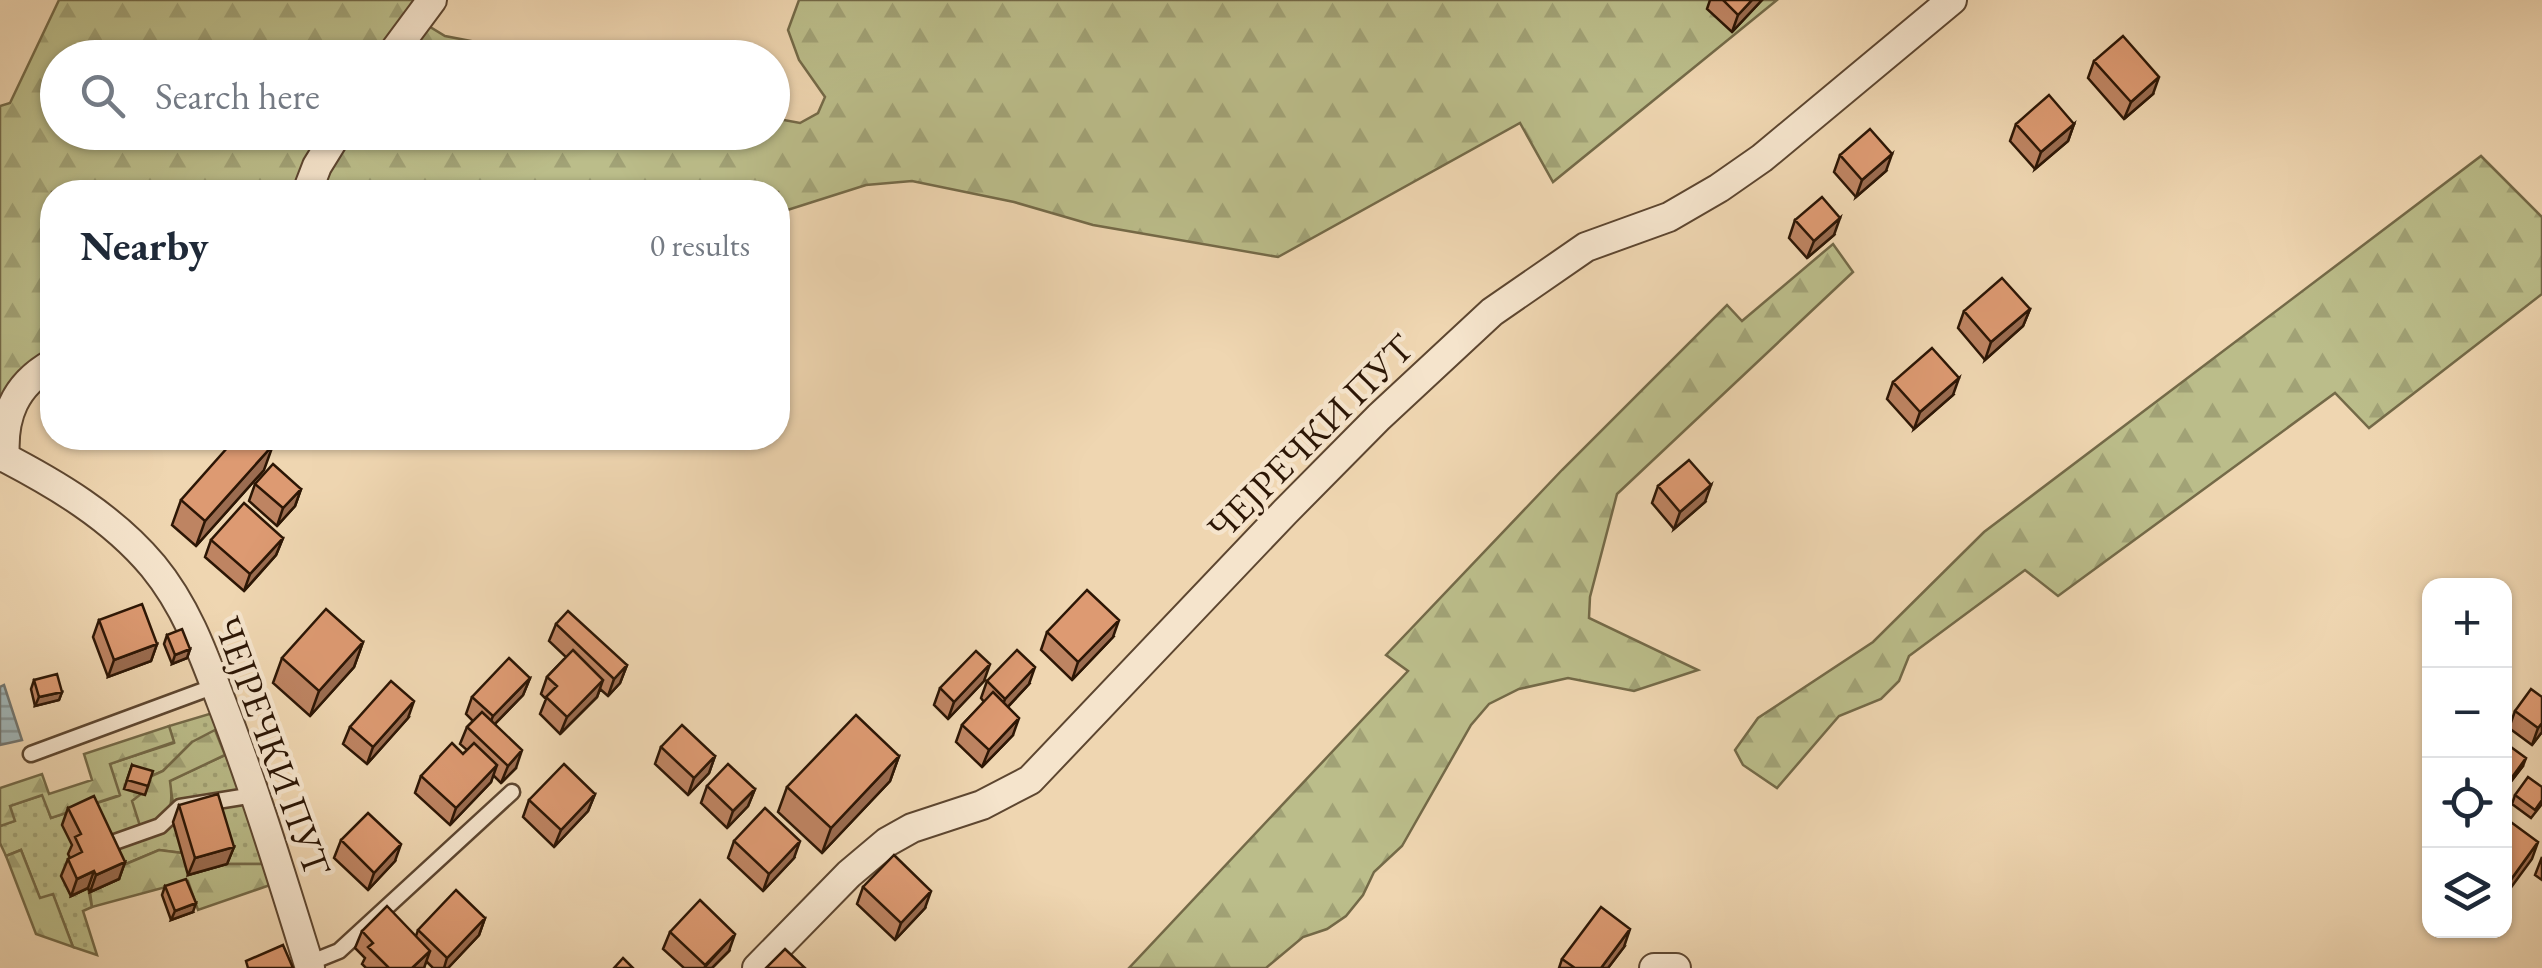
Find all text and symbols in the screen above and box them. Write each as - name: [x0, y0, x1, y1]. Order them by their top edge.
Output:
- search box: [40, 40, 790, 150]
- icon: search: [75, 68, 130, 123]
- text: Search here: [155, 71, 320, 120]
- text: Nearby: [80, 218, 209, 273]
- text: 0 results: [650, 224, 750, 266]
- street label: ЧЕЈРЕЧКИ ПУТ: [1196, 323, 1424, 551]
- map controls: [2422, 578, 2512, 938]
- button: +: [2422, 578, 2512, 668]
- street label: ЧЕЈРЕЧКИ ПУТ: [203, 610, 343, 883]
- button: −: [2422, 668, 2512, 758]
- button: locate: [2422, 758, 2512, 848]
- button: layers: [2422, 848, 2512, 938]

